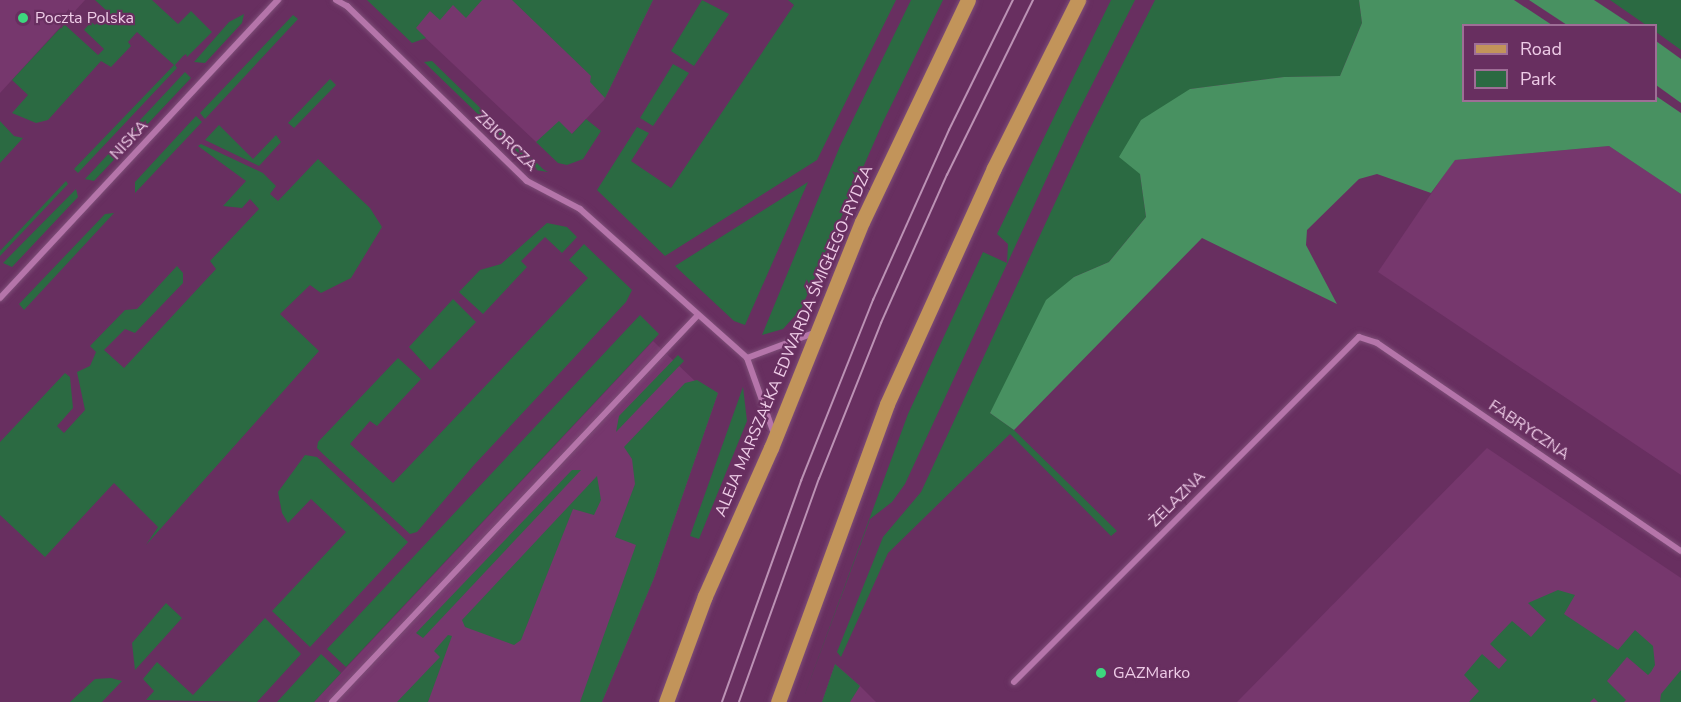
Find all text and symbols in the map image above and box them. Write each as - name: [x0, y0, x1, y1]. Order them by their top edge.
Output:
- place label: Poczta Polska: [35, 8, 134, 28]
- marker: Poczta Polska: [16, 11, 30, 25]
- legend: [1462, 24, 1657, 102]
- text: Road: [1520, 37, 1562, 61]
- text: Park: [1520, 67, 1556, 91]
- street label: ZBIORCZA: [471, 107, 541, 175]
- street label: NISKA: [106, 116, 152, 164]
- street label: ALEJA MARSZAŁKA EDWARDA ŚMIGŁEGO-RYDZA: [711, 162, 877, 520]
- street label: FABRYCZNA: [1485, 396, 1573, 464]
- street label: ŻELAZNA: [1145, 467, 1209, 531]
- place label: GAZMarko: [1113, 663, 1190, 683]
- marker: GAZMarko: [1094, 666, 1108, 680]

